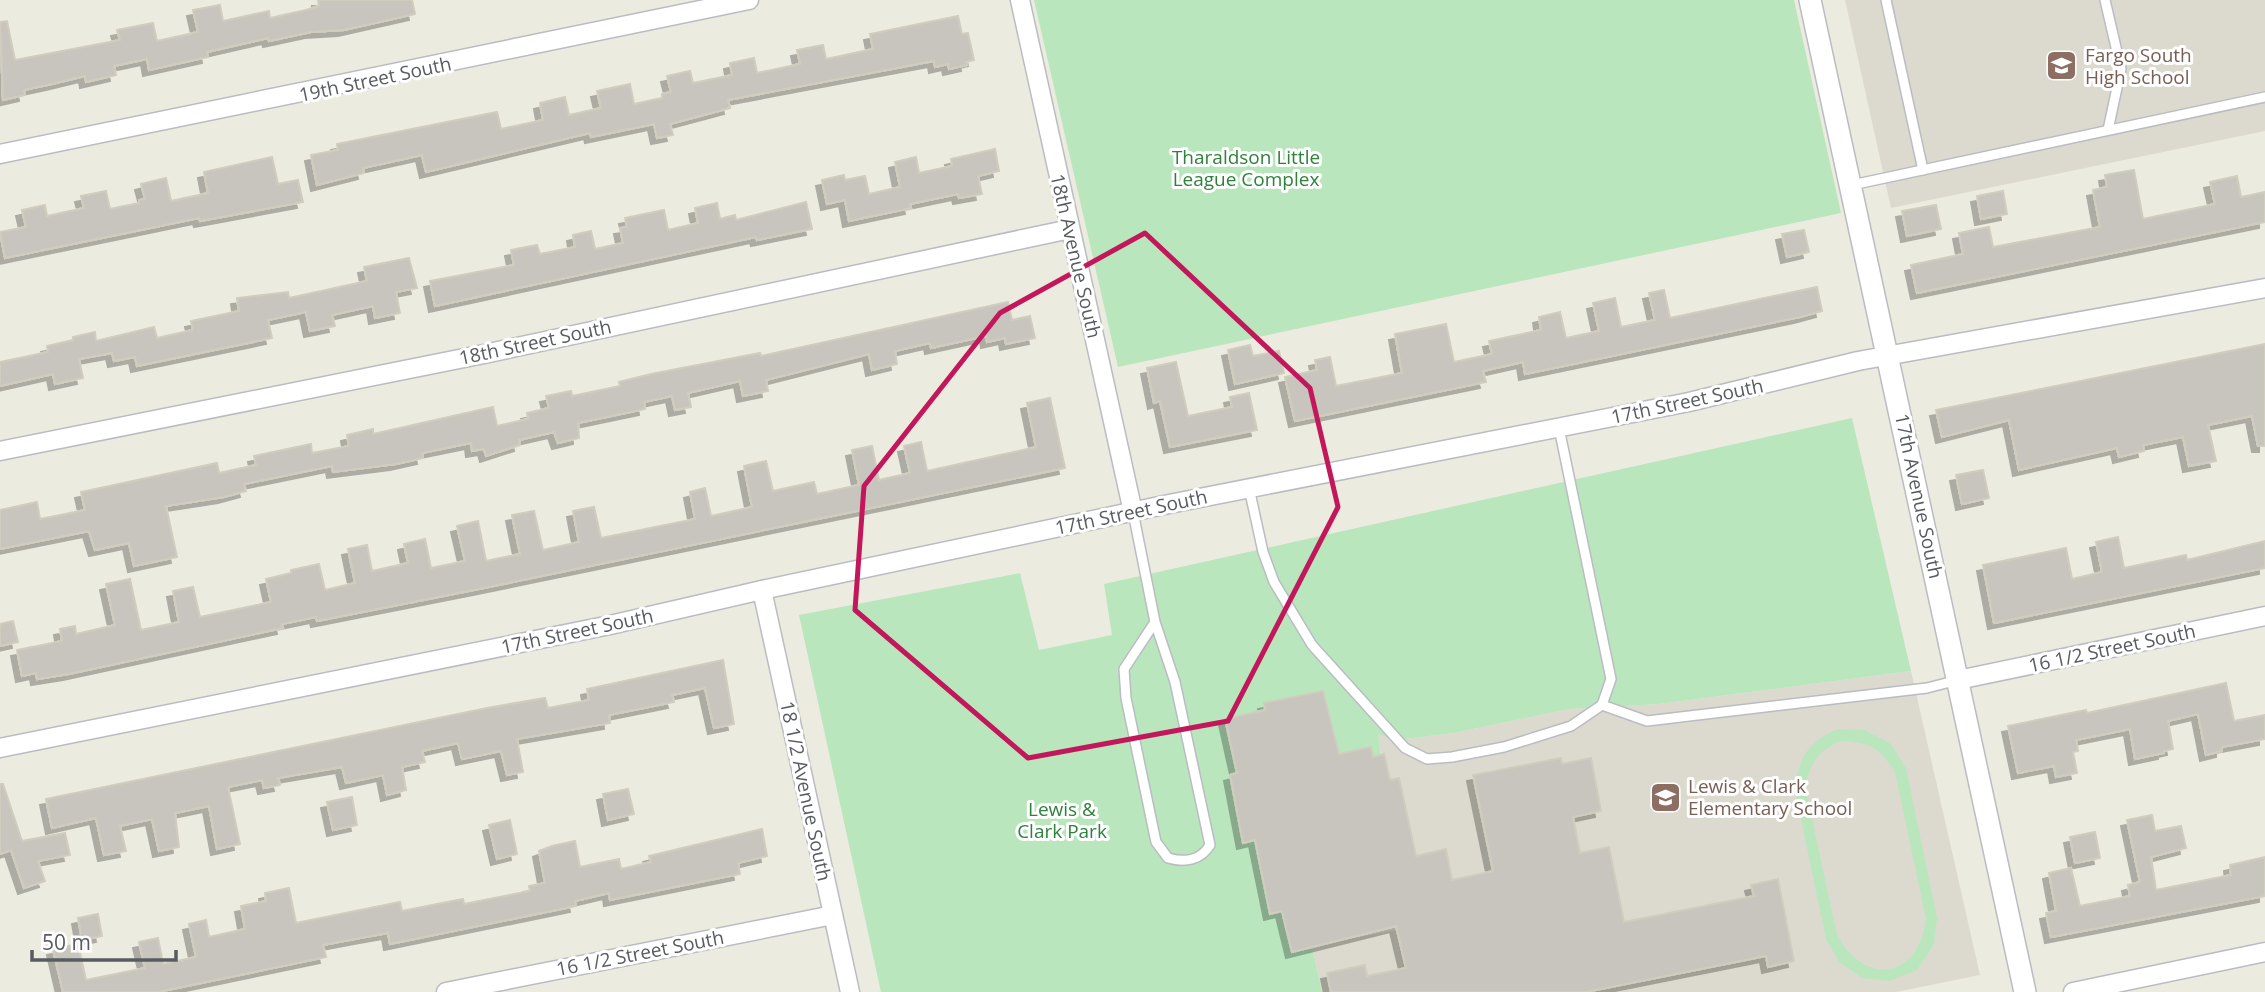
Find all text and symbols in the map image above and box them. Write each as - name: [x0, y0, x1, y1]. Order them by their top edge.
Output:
- place label: Fargo South High School: [2085, 42, 2192, 90]
- school or university icon: Fargo South High School: [2045, 49, 2079, 83]
- street label: 19th Street South: [296, 50, 454, 108]
- park label: Tharaldson Little League Complex: [1172, 144, 1320, 192]
- street label: 18th Avenue South: [1044, 171, 1108, 341]
- street label: 18th Street South: [456, 313, 614, 371]
- street label: 17th Street South: [1608, 372, 1766, 430]
- street label: 17th Avenue South: [1889, 411, 1949, 581]
- street label: 17th Street South: [1052, 483, 1210, 541]
- street label: 17th Street South: [498, 602, 656, 660]
- street label: 16 1/2 Street South: [2026, 618, 2198, 678]
- street label: 18 1/2 Avenue South: [774, 699, 838, 883]
- place label: Lewis & Clark Elementary School: [1688, 773, 1852, 821]
- school or university icon: Lewis & Clark Elementary School: [1648, 780, 1682, 814]
- park label: Lewis & Clark Park: [1017, 796, 1107, 844]
- scale bar: [32, 918, 175, 962]
- street label: 16 1/2 Street South: [554, 924, 726, 982]
- text: 50 m: [42, 928, 91, 956]

